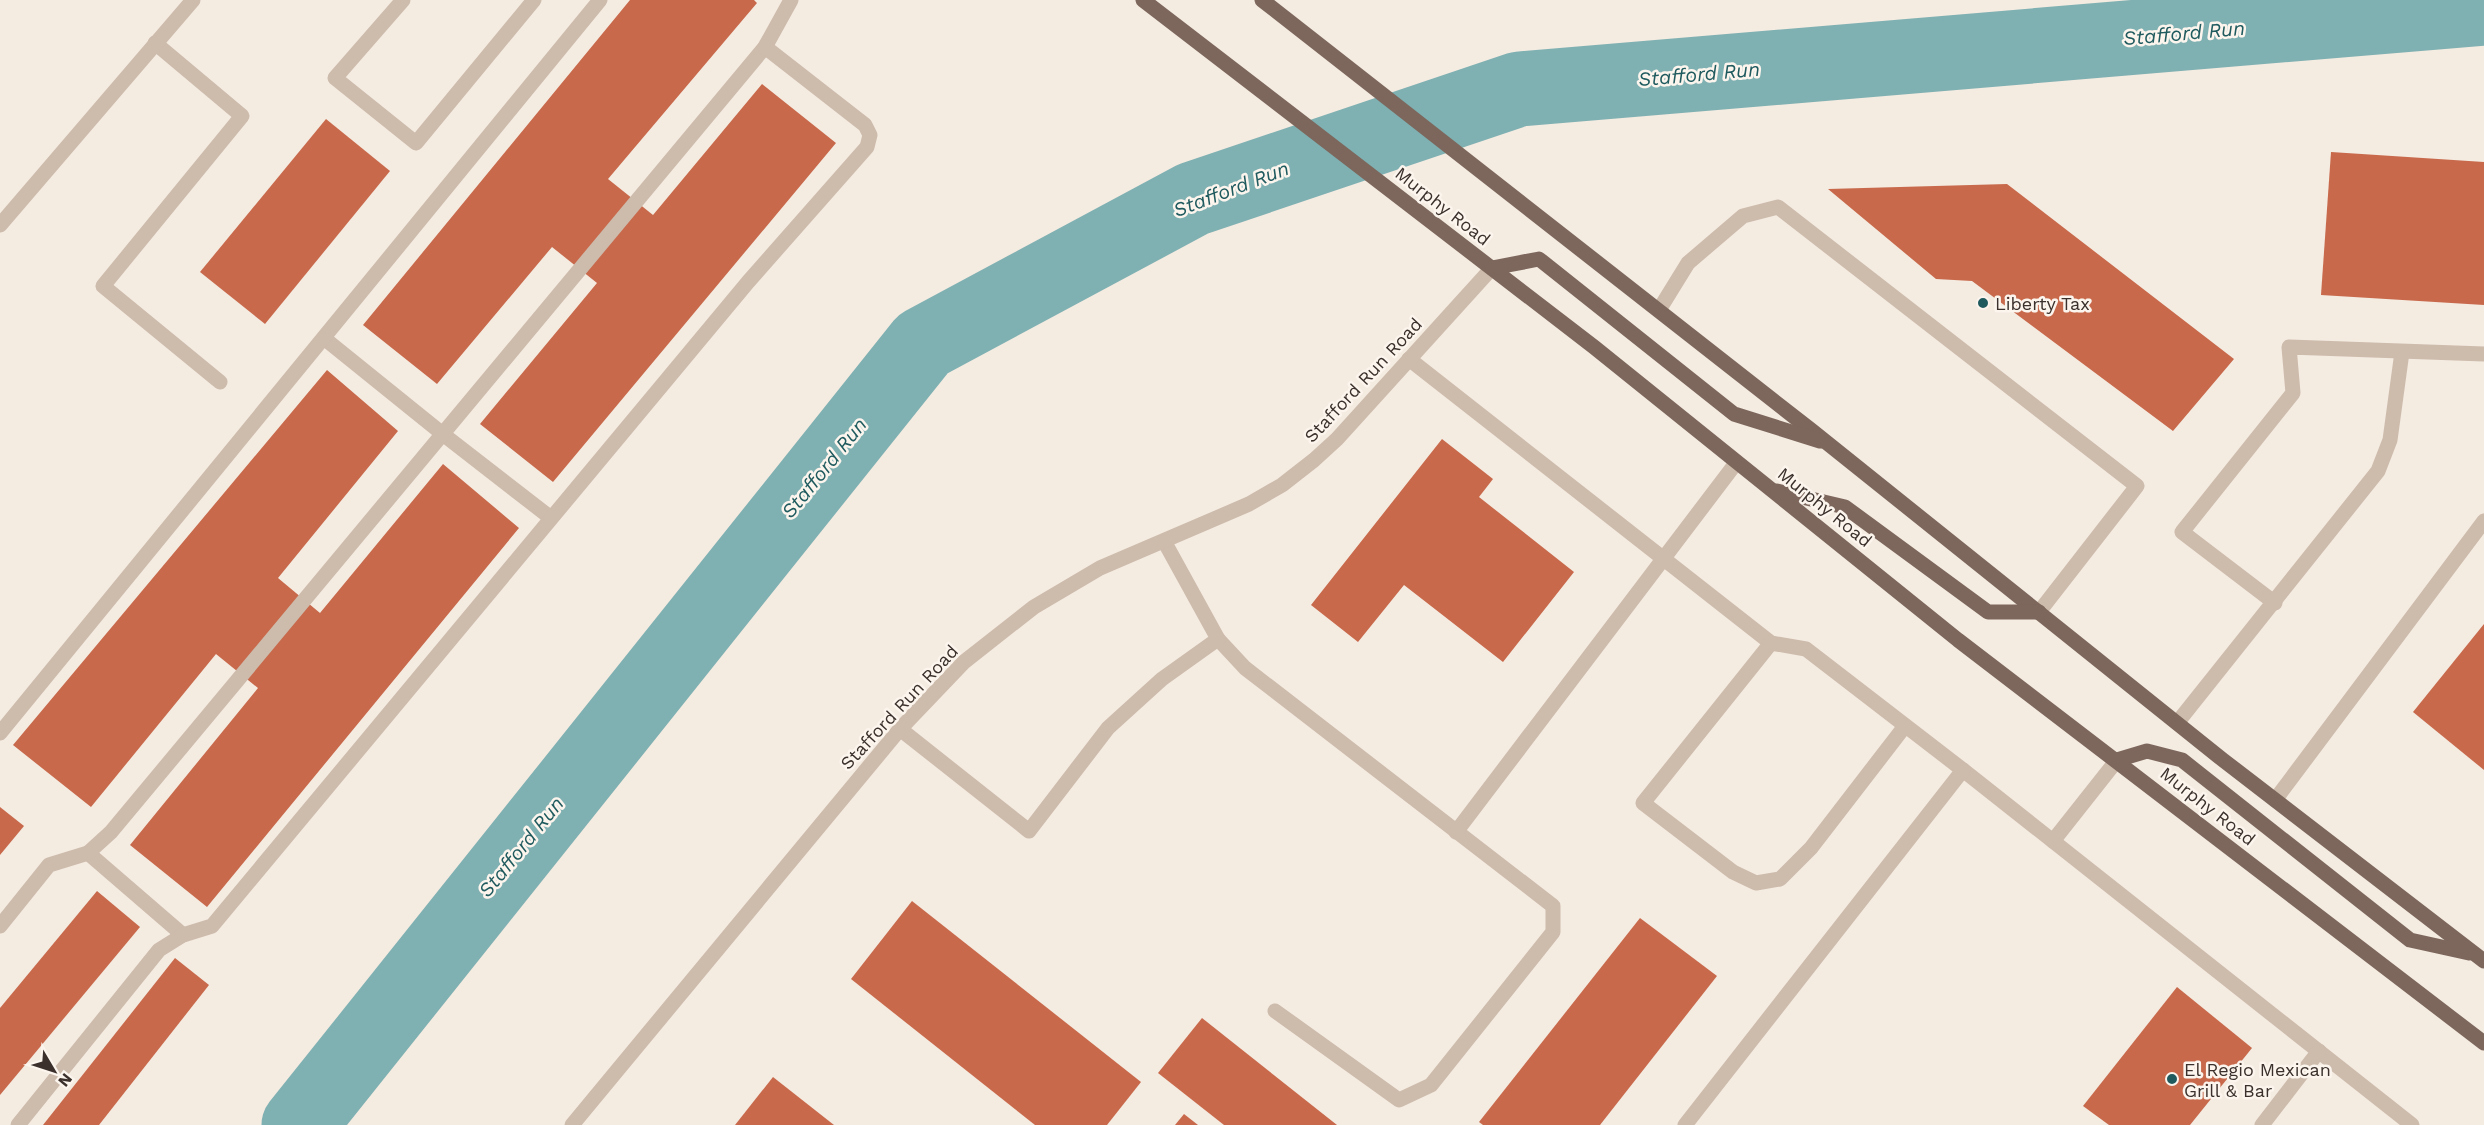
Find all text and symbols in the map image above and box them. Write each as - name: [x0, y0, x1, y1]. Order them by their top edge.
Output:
- water label: Stafford Run: [2122, 16, 2246, 50]
- water label: Stafford Run: [1637, 57, 1761, 91]
- water label: Stafford Run: [1170, 156, 1292, 222]
- street label: Murphy Road: [1391, 162, 1495, 250]
- place label: Liberty Tax: [1995, 293, 2090, 314]
- marker: Liberty Tax: [1976, 296, 1990, 310]
- street label: Stafford Run Road: [1300, 313, 1426, 447]
- water label: Stafford Run: [776, 413, 872, 523]
- street label: Murphy Road: [1774, 463, 1876, 551]
- street label: Stafford Run Road: [836, 640, 962, 774]
- street label: Murphy Road: [2156, 762, 2260, 850]
- water label: Stafford Run: [473, 792, 569, 902]
- north arrow: [24, 1041, 84, 1101]
- place label: El Regio Mexican Grill & Bar: [2184, 1059, 2331, 1101]
- text: N: [54, 1070, 76, 1091]
- marker: El Regio Mexican Grill & Bar: [2165, 1072, 2179, 1086]

